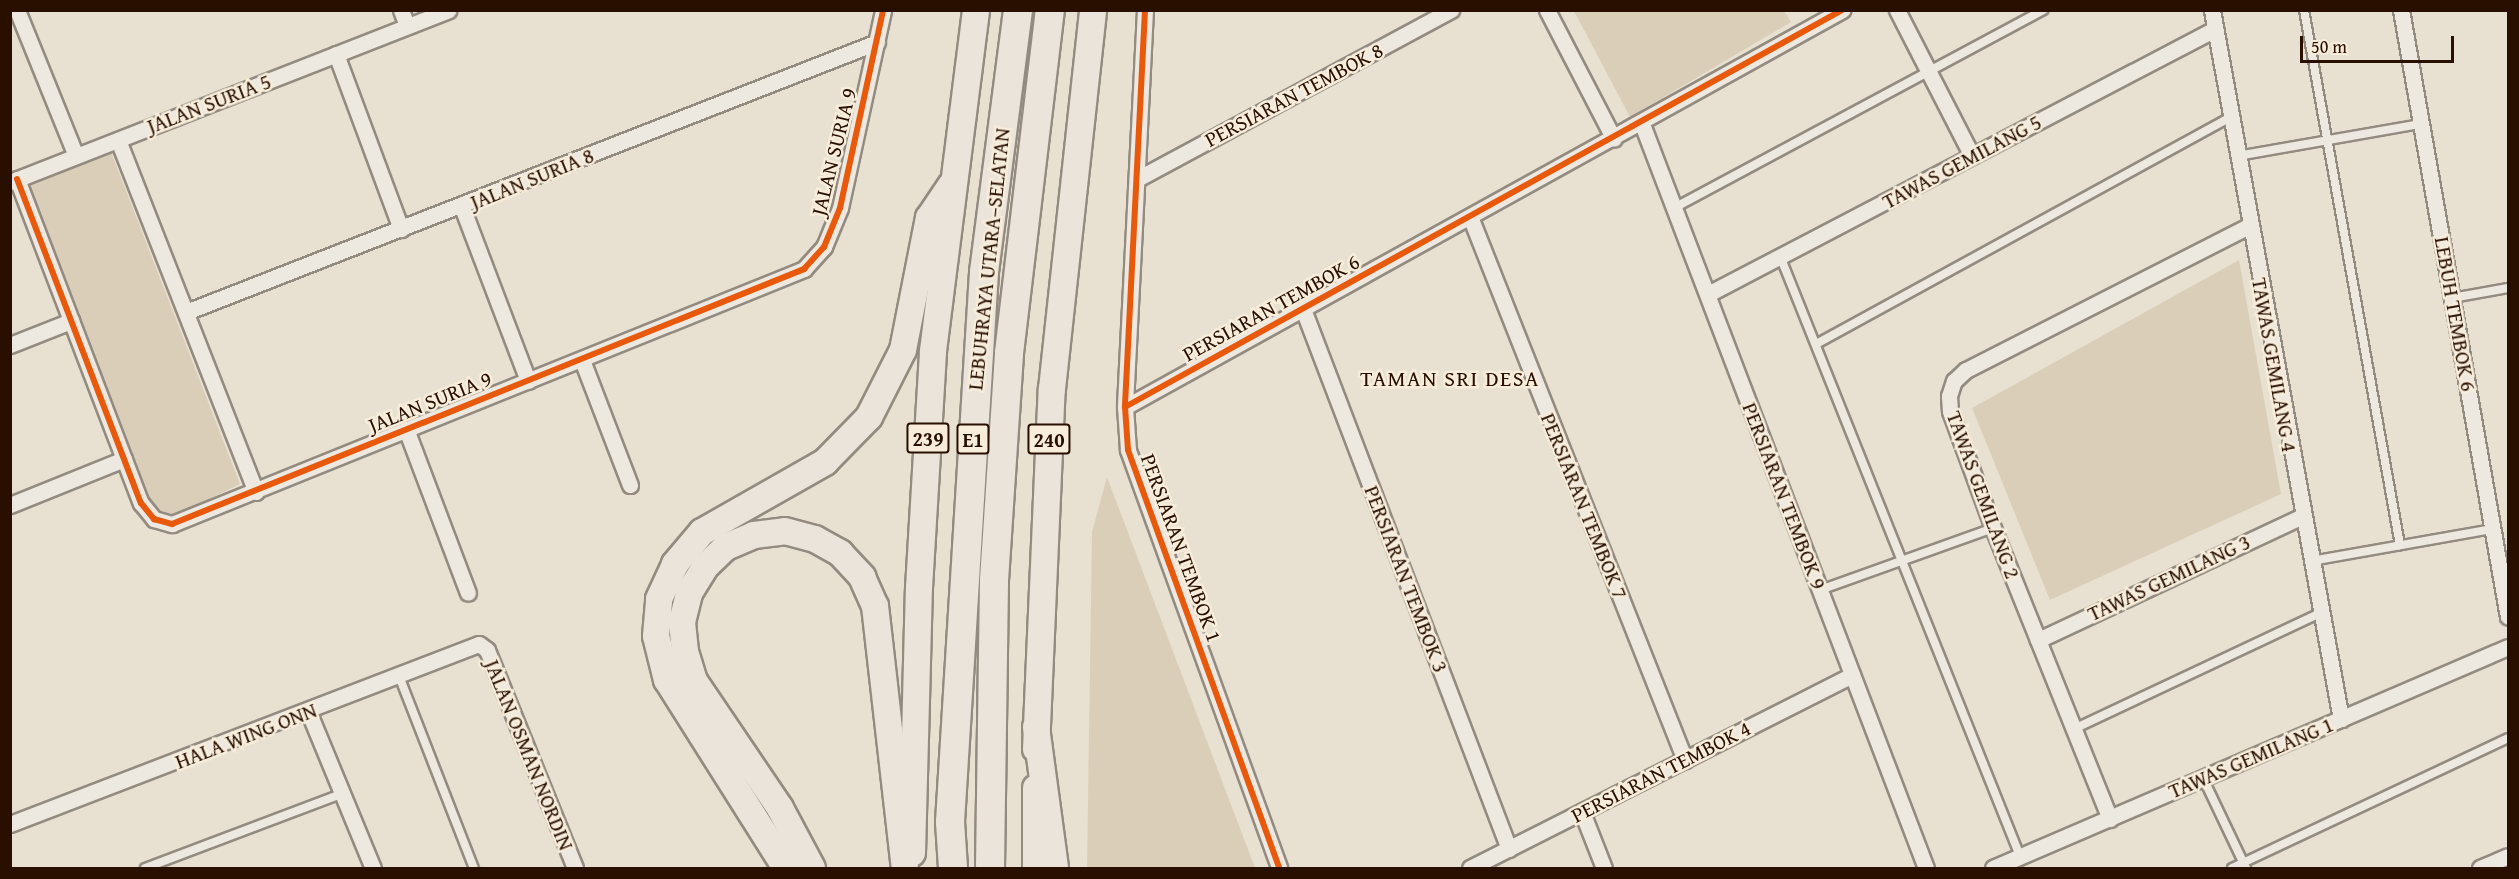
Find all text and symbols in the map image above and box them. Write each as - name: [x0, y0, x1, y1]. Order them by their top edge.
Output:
- scale bar: [2303, 24, 2458, 62]
- text: 50 m: [2311, 33, 2347, 60]
- street label: PERSIARAN TEMBOK 8: [1201, 37, 1387, 153]
- street label: JALAN SURIA 5: [143, 69, 275, 139]
- street label: JALAN SURIA 9: [806, 86, 862, 218]
- street label: TAWAS GEMILANG 5: [1878, 109, 2046, 215]
- street label: LEBUHRAYA UTARA–SELATAN: [963, 127, 1015, 391]
- street label: JALAN SURIA 8: [467, 143, 597, 215]
- street label: LEBUH TEMBOK 6: [2429, 235, 2481, 393]
- street label: PERSIARAN TEMBOK 6: [1178, 249, 1364, 367]
- street label: TAWAS GEMILANG 4: [2246, 276, 2302, 454]
- street label: JALAN SURIA 9: [365, 366, 495, 438]
- district label: TAMAN SRI DESA: [1360, 366, 1540, 392]
- street label: PERSIARAN TEMBOK 9: [1737, 399, 1831, 593]
- street label: TAWAS GEMILANG 2: [1941, 408, 2025, 582]
- street label: PERSIARAN TEMBOK 7: [1535, 409, 1633, 603]
- road number: 239: [906, 421, 950, 455]
- road number: E1: [955, 422, 991, 456]
- road number: 240: [1026, 422, 1072, 456]
- street label: PERSIARAN TEMBOK 1: [1135, 451, 1227, 645]
- street label: PERSIARAN TEMBOK 3: [1359, 482, 1453, 676]
- street label: TAWAS GEMILANG 3: [2084, 529, 2254, 627]
- street label: JALAN OSMAN NORDIN: [479, 656, 579, 854]
- street label: HALA WING ONN: [172, 697, 320, 775]
- street label: TAWAS GEMILANG 1: [2165, 712, 2337, 804]
- street label: PERSIARAN TEMBOK 4: [1567, 716, 1755, 828]

